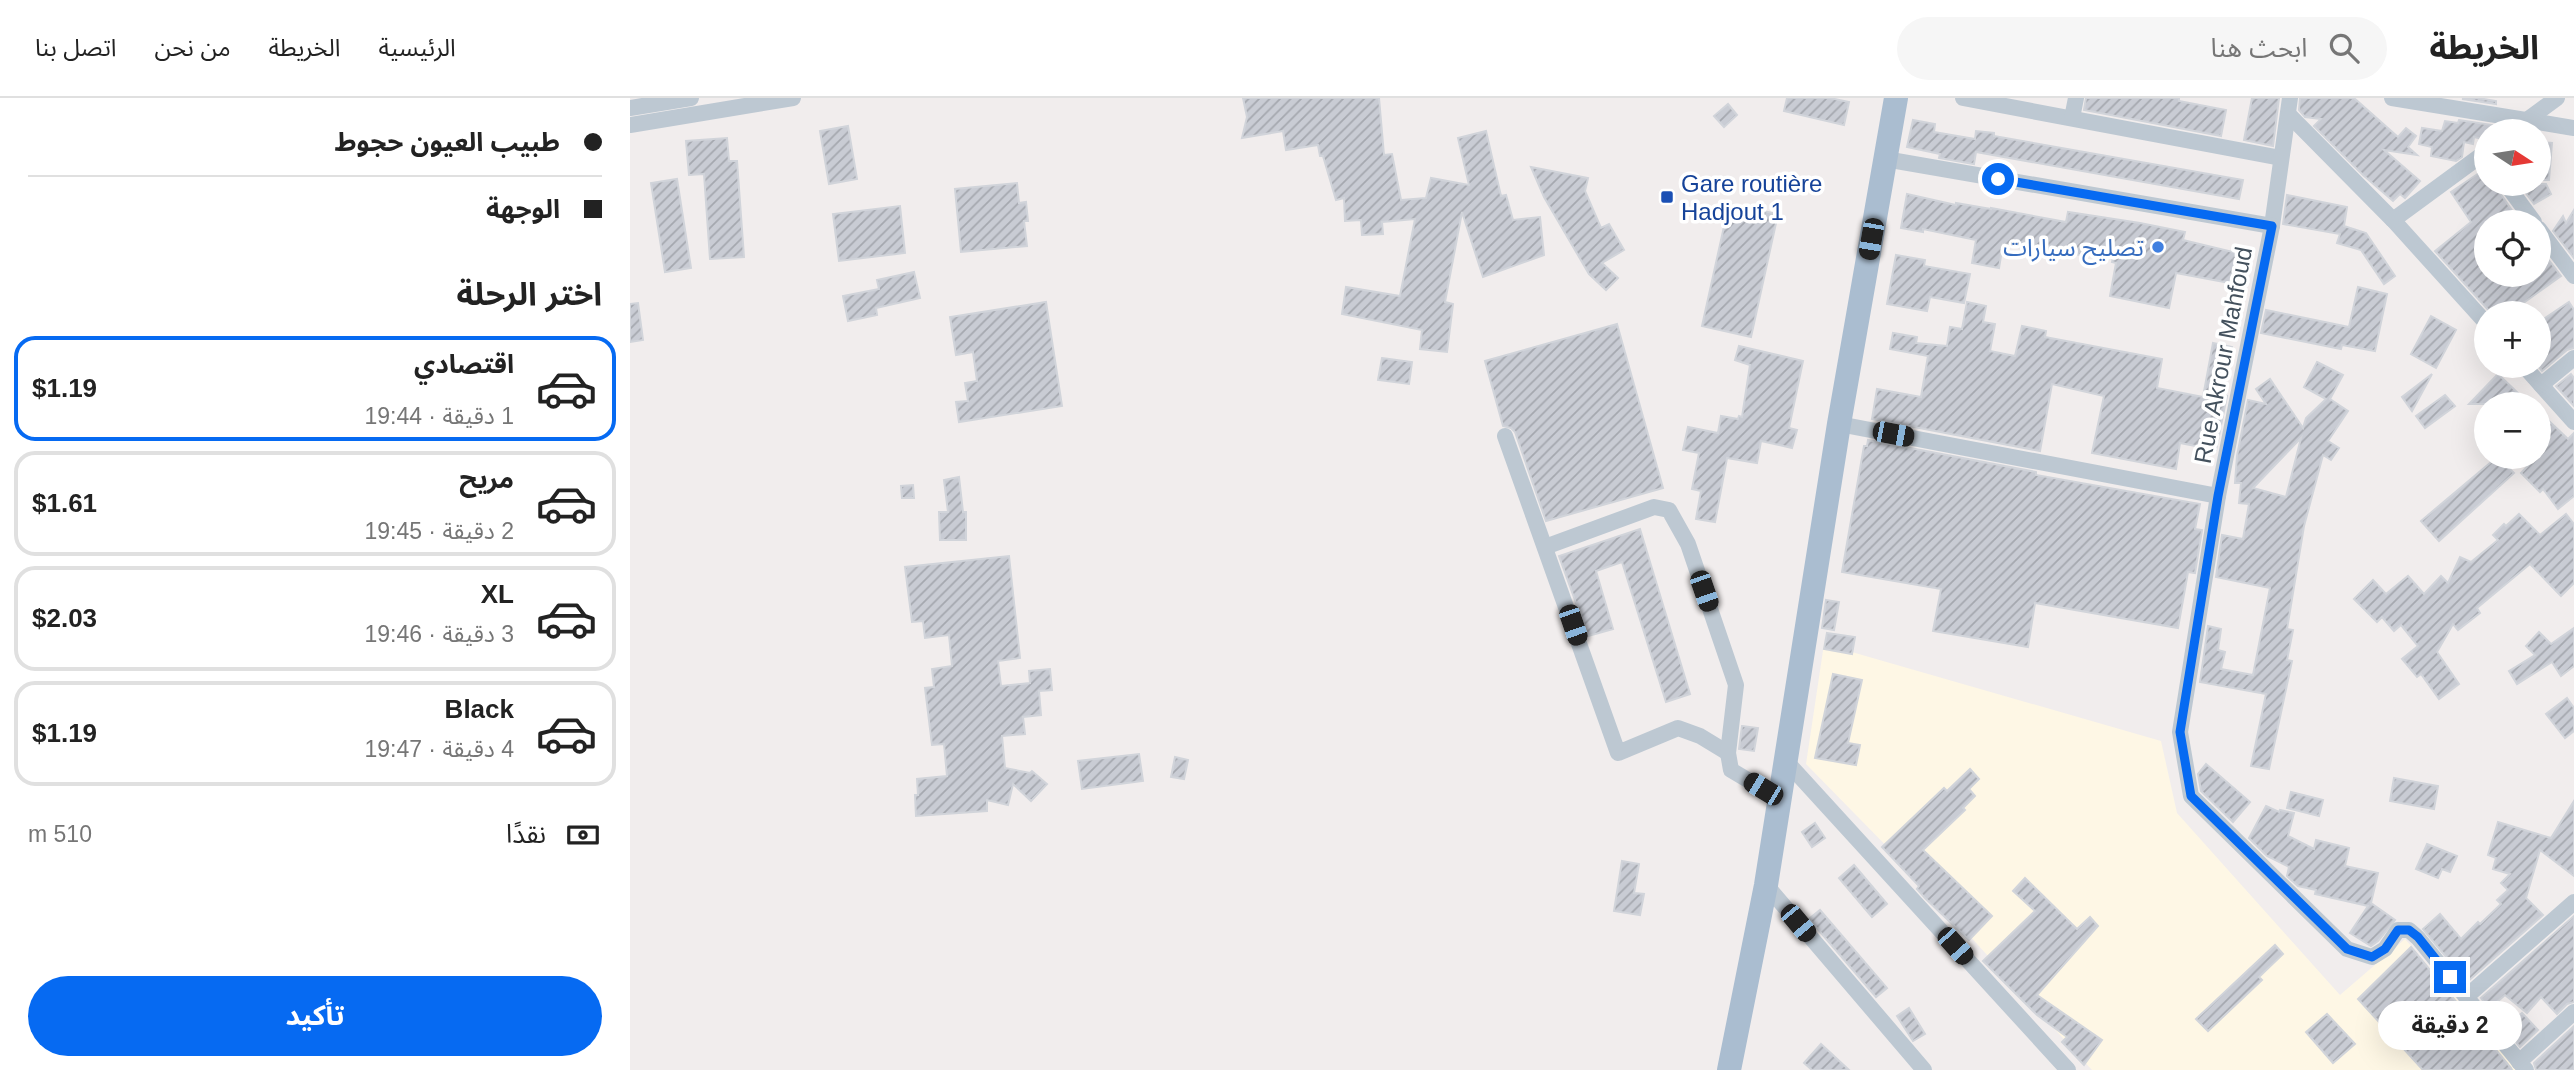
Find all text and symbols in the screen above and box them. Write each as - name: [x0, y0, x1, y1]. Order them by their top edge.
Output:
- search box: [1897, 17, 2387, 80]
- icon: search: [2325, 29, 2363, 67]
- text: الخريطة: [2429, 29, 2539, 66]
- text: ابحث هنا: [2211, 33, 2307, 63]
- text: اتصل بنا: [35, 34, 117, 61]
- text: من نحن: [155, 34, 231, 61]
- text: الخريطة: [269, 34, 341, 61]
- text: الرئيسية: [379, 34, 456, 61]
- north arrow: [2474, 119, 2552, 196]
- map controls: [2474, 119, 2551, 469]
- text: طبيب العيون حجوط: [334, 127, 560, 157]
- route start: [1982, 163, 2014, 195]
- place label: Gare routière Hadjout 1: [1681, 170, 1822, 225]
- marker: Gare routière Hadjout 1: [1659, 189, 1675, 205]
- text: الوجهة: [486, 194, 560, 224]
- button: locate: [2474, 210, 2551, 287]
- car: [1858, 216, 1885, 262]
- place label: تصليح سيارات: [2003, 234, 2144, 265]
- marker: تصليح سيارات: [2150, 239, 2166, 255]
- street label: Rue Akrour Mahfoud: [2189, 244, 2257, 466]
- text: اختر الرحلة: [456, 276, 602, 312]
- button: +: [2474, 301, 2551, 378]
- text: اقتصادي: [414, 349, 514, 379]
- icon: car: [535, 357, 598, 420]
- text: $1.19: [32, 373, 97, 403]
- button: −: [2474, 392, 2551, 469]
- text: 1 دقيقة · 19:44: [364, 403, 514, 429]
- car: [1871, 420, 1916, 448]
- text: مريح: [459, 464, 514, 494]
- icon: car: [535, 472, 598, 535]
- text: $1.61: [32, 488, 97, 518]
- text: 2 دقيقة · 19:45: [364, 518, 514, 544]
- car: [1688, 568, 1721, 614]
- text: XL: [481, 579, 514, 609]
- icon: car: [535, 587, 598, 650]
- car: [1557, 602, 1590, 648]
- text: $2.03: [32, 603, 97, 633]
- text: 3 دقيقة · 19:46: [364, 621, 514, 647]
- text: Black: [445, 694, 514, 724]
- icon: car: [535, 702, 598, 765]
- text: $1.19: [32, 718, 97, 748]
- text: 4 دقيقة · 19:47: [364, 736, 514, 762]
- car: [1740, 769, 1787, 809]
- icon: cash: [564, 816, 602, 854]
- text: نقدًا: [506, 819, 546, 849]
- text: 510 m: [28, 821, 92, 847]
- car: [1777, 900, 1820, 946]
- car: [1934, 923, 1977, 969]
- route end: [2434, 961, 2466, 993]
- button: تأكيد: [28, 976, 602, 1056]
- callout: 2 دقيقة: [2378, 1001, 2522, 1050]
- text: 2 دقيقة: [2411, 1012, 2489, 1038]

